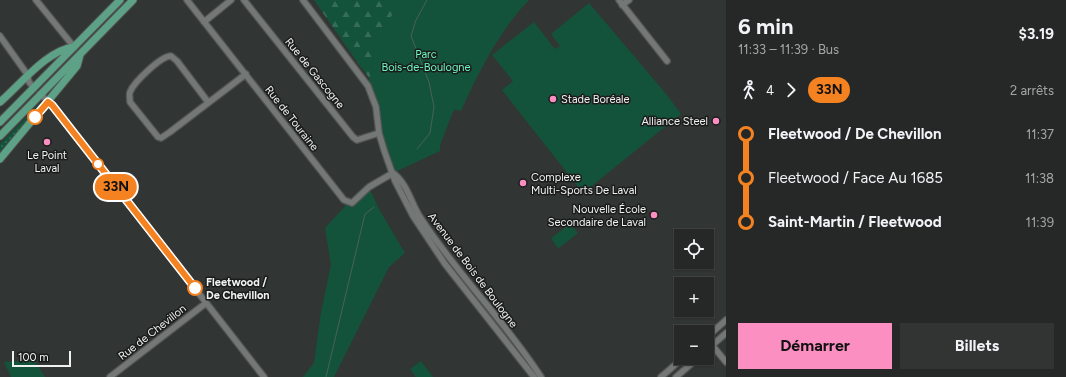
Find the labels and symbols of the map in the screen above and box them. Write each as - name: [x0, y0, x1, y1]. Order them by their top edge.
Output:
- street label: Rue de Gascogne: [282, 35, 347, 111]
- park label: Parc Bois-de-Boulogne: [381, 48, 471, 74]
- street label: Rue de Touraine: [262, 83, 321, 153]
- place label: Stade Boréale: [561, 93, 630, 106]
- marker: Stade Boréale: [548, 94, 558, 104]
- unlabelled marker: [27, 109, 43, 125]
- place label: Alliance Steel: [641, 115, 708, 128]
- marker: Alliance Steel: [711, 116, 721, 126]
- marker: Le Point Laval: [42, 137, 52, 147]
- place label: Le Point Laval: [27, 149, 67, 175]
- unlabelled marker: [92, 158, 104, 170]
- place label: Complexe Multi-Sports De Laval: [531, 171, 637, 197]
- line badge: 33N: [93, 174, 139, 200]
- marker: Complexe Multi-Sports De Laval: [518, 178, 528, 188]
- place label: Nouvelle École Secondaire de Laval: [548, 203, 646, 229]
- street label: Avenue de Bois de Boulogne: [425, 210, 520, 330]
- marker: Nouvelle École Secondaire de Laval: [649, 210, 659, 220]
- place label: Fleetwood / De Chevillon: [206, 276, 270, 302]
- marker: Fleetwood / De Chevillon: [187, 280, 203, 296]
- street label: Rue de Chevillon: [116, 302, 189, 363]
- scale bar: [12, 349, 71, 368]

